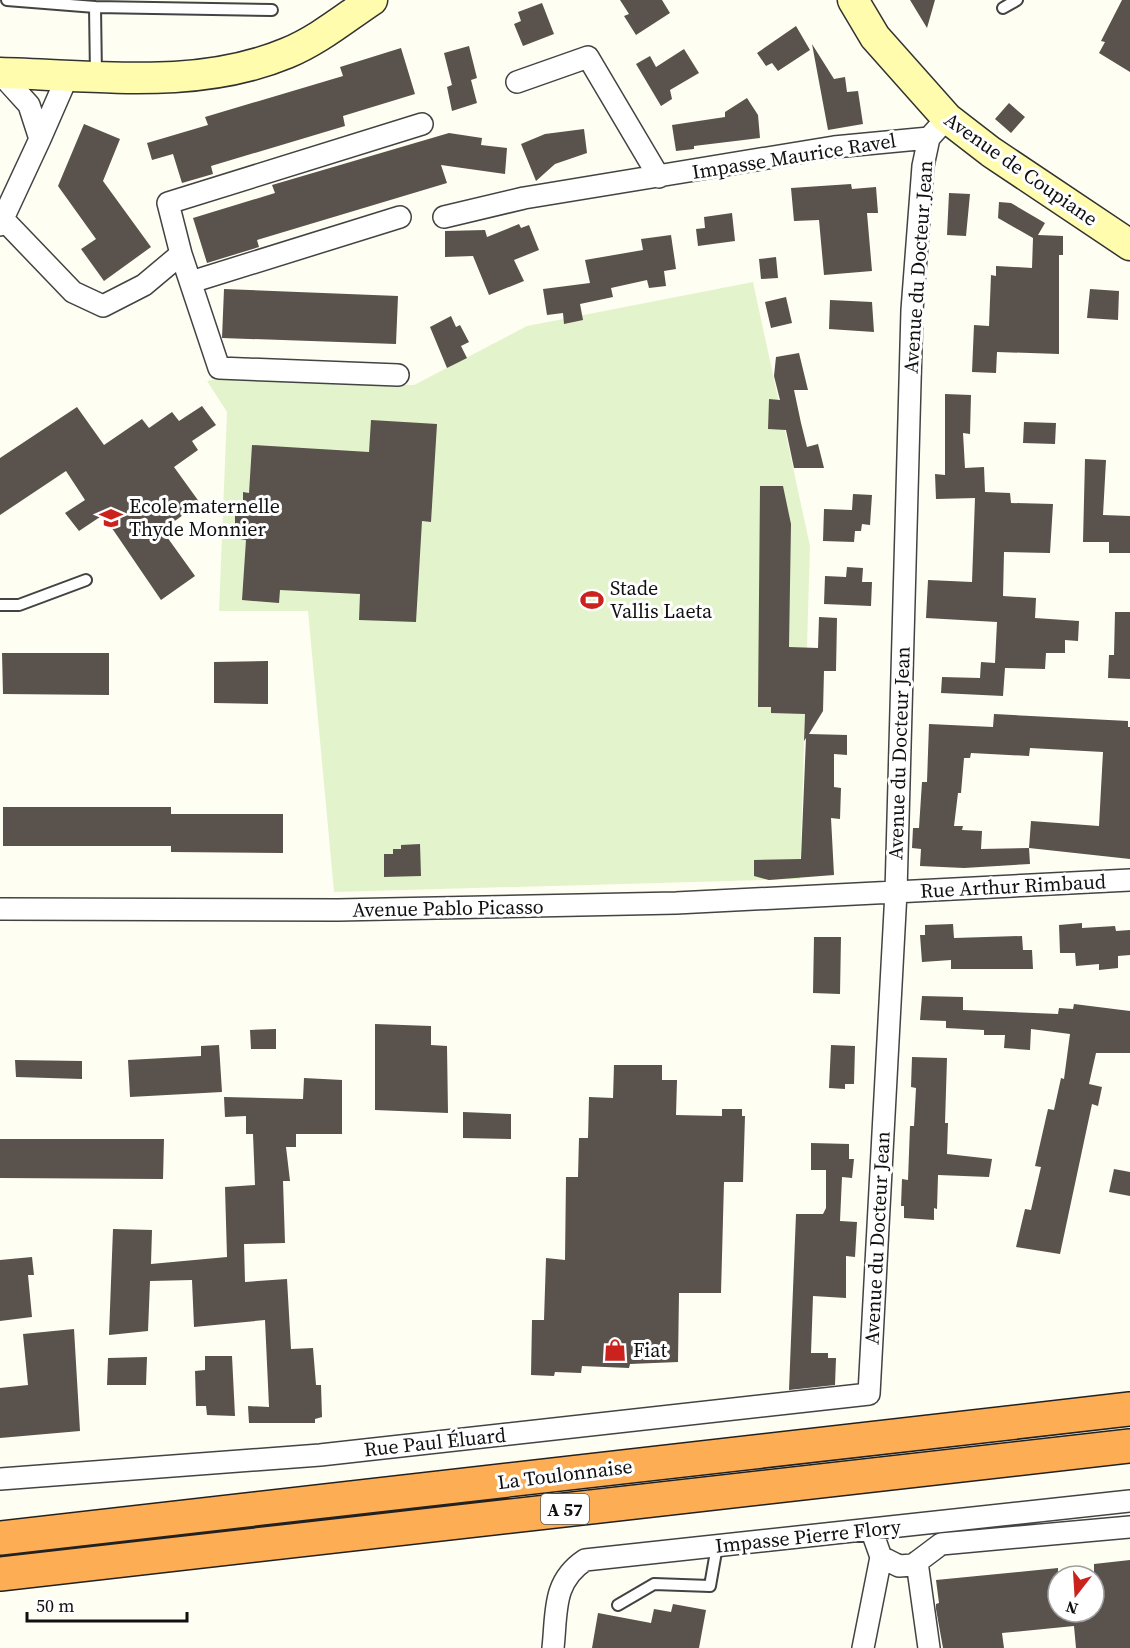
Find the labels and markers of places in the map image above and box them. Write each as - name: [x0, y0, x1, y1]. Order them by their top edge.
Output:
- place label: Ecole maternelle Thyde Monnier: [129, 492, 280, 543]
- school or university icon: Ecole maternelle Thyde Monnier: [98, 505, 124, 531]
- place label: Stade Vallis Laeta: [610, 574, 713, 625]
- sports icon: Stade Vallis Laeta: [579, 587, 605, 613]
- place label: Fiat: [633, 1336, 668, 1364]
- shop icon: Fiat: [602, 1337, 628, 1363]

